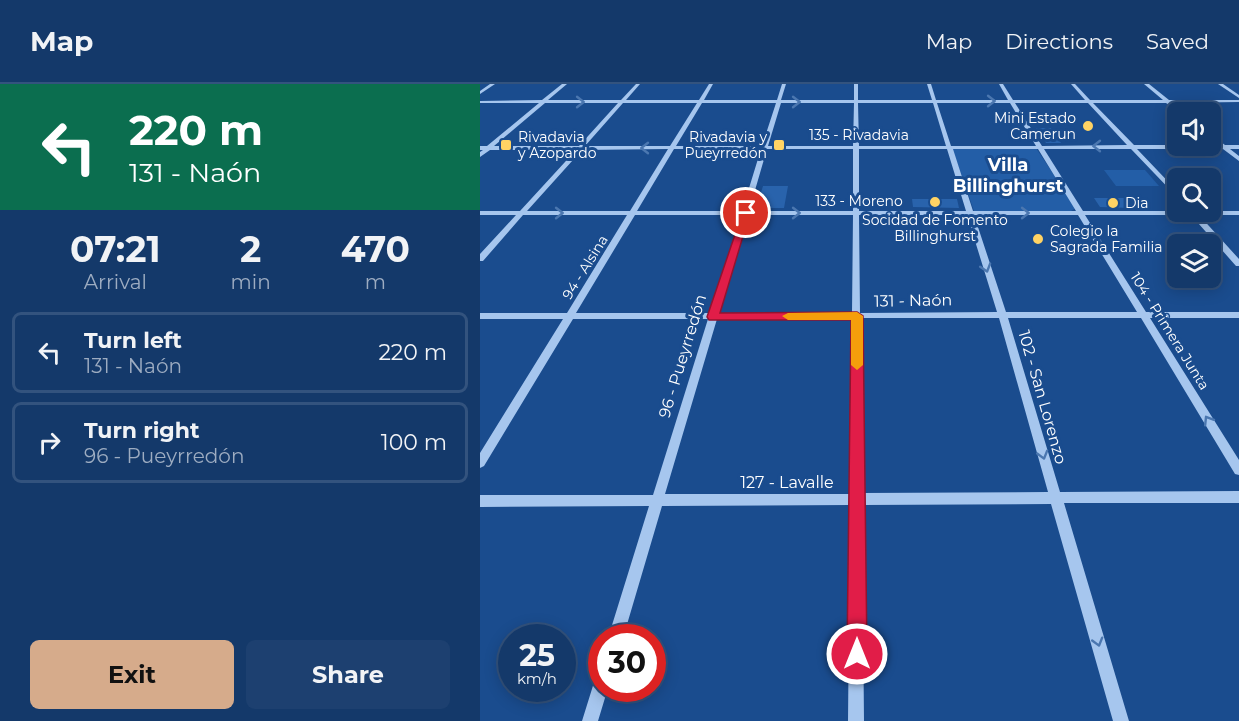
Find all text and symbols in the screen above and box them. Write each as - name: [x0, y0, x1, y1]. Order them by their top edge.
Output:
- text: Map: [30, 24, 93, 58]
- text: Map: [926, 29, 972, 54]
- text: Directions: [1005, 29, 1113, 54]
- text: Saved: [1146, 29, 1209, 54]
- one-way arrow: [987, 95, 996, 107]
- one-way arrow: [576, 96, 585, 108]
- one-way arrow: [792, 96, 801, 108]
- map controls: [1167, 102, 1221, 288]
- button: sound: [1167, 102, 1221, 156]
- text: 220 m: [129, 104, 263, 156]
- icon: left: [30, 108, 108, 186]
- place label: Mini Estado Camerun: [994, 109, 1076, 143]
- marker: Mini Estado Camerun: [1081, 119, 1095, 133]
- street label: 135 - Rivadavia: [809, 126, 909, 144]
- place label: Rivadavia y Azopardo: [517, 128, 597, 162]
- place label: Rivadavia y Pueyrredón: [684, 128, 767, 162]
- marker: Rivadavia y Azopardo: [499, 138, 513, 152]
- marker: Rivadavia y Pueyrredón: [772, 138, 786, 152]
- one-way arrow: [1092, 140, 1101, 152]
- one-way arrow: [640, 142, 649, 154]
- district label: Villa Billinghurst: [953, 154, 1063, 197]
- text: 131 - Naón: [129, 156, 261, 189]
- button: search: [1167, 168, 1221, 222]
- pin: [720, 187, 771, 238]
- street label: 133 - Moreno: [815, 192, 903, 210]
- place label: Dia: [1125, 194, 1149, 212]
- marker: Socidad de Fomento Billinghurst: [928, 195, 942, 209]
- icon: arrive: [729, 196, 762, 229]
- marker: Dia: [1106, 196, 1120, 210]
- one-way arrow: [555, 207, 564, 219]
- one-way arrow: [792, 207, 801, 219]
- one-way arrow: [1021, 207, 1030, 219]
- place label: Socidad de Fomento Billinghurst: [862, 211, 1008, 245]
- place label: Colegio la Sagrada Familia: [1050, 222, 1162, 256]
- text: 07:21: [70, 227, 161, 271]
- text: 2: [240, 227, 261, 271]
- text: 470: [341, 227, 410, 271]
- street label: 94 - Alsina: [558, 231, 612, 303]
- marker: Colegio la Sagrada Familia: [1031, 232, 1045, 246]
- button: layers: [1167, 234, 1221, 288]
- one-way arrow: [979, 262, 991, 273]
- street label: 104 - Primera Junta: [1127, 269, 1213, 393]
- text: Arrival: [84, 270, 147, 294]
- text: min: [231, 270, 271, 294]
- text: m: [365, 270, 386, 294]
- street label: 131 - Naón: [874, 290, 952, 311]
- street label: 96 - Pueyrredón: [655, 292, 710, 420]
- text: Turn left: [84, 327, 182, 354]
- street label: 102 - San Lorenzo: [1014, 328, 1071, 466]
- icon: left: [33, 336, 66, 369]
- text: 220 m: [378, 339, 447, 366]
- text: 131 - Naón: [84, 354, 182, 378]
- one-way arrow: [1204, 416, 1216, 426]
- text: Turn right: [84, 417, 199, 444]
- icon: right: [33, 426, 66, 459]
- text: 100 m: [381, 429, 447, 456]
- text: 96 - Pueyrredón: [84, 444, 244, 468]
- one-way arrow: [1036, 449, 1048, 460]
- street label: 127 - Lavalle: [740, 473, 834, 492]
- position arrow: [825, 622, 889, 686]
- speed limit sign: 30: [588, 624, 666, 702]
- one-way arrow: [1091, 636, 1103, 647]
- text: 25: [519, 637, 555, 674]
- button: Exit: [30, 640, 234, 709]
- button: Share: [246, 640, 450, 709]
- text: km/h: [517, 669, 557, 688]

